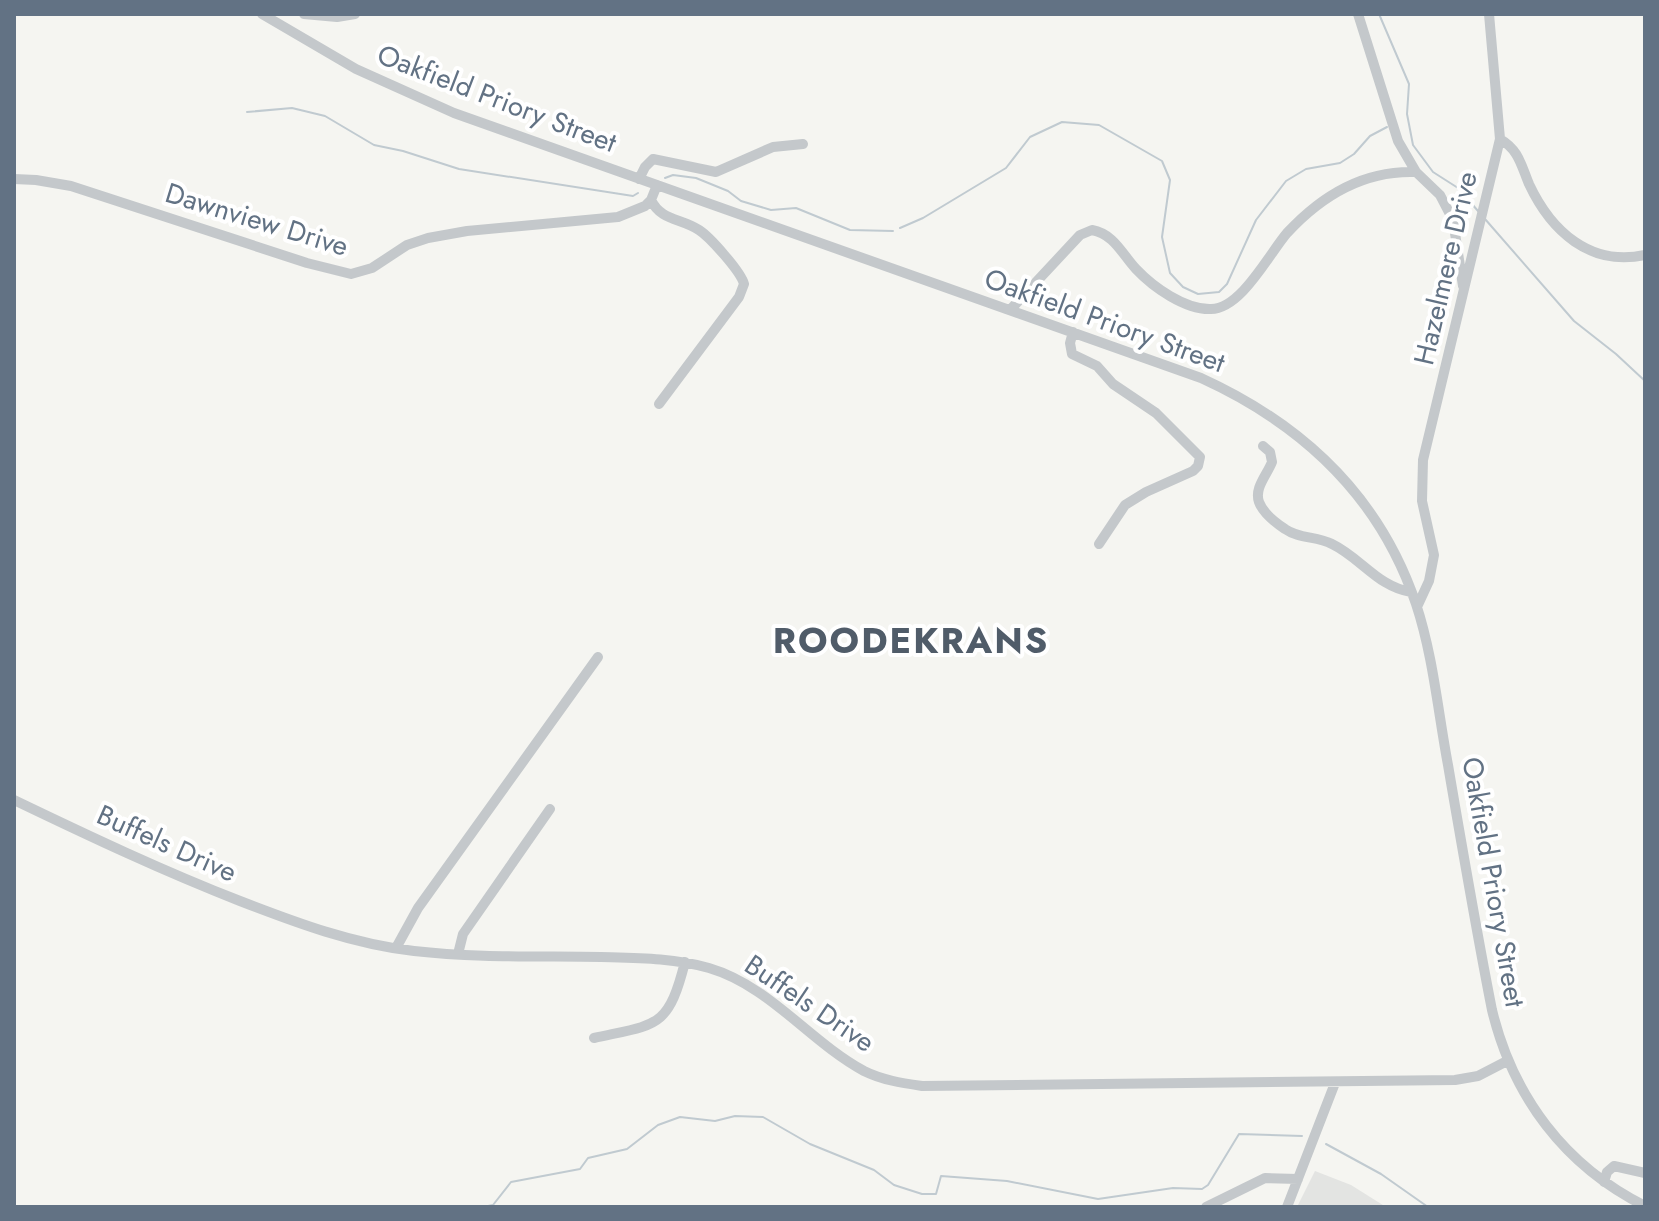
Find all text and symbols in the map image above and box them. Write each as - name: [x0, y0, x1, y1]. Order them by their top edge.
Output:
- street label: Oakfield Priory Street: [371, 34, 623, 163]
- street label: Hazelmere Drive: [1403, 167, 1488, 369]
- street label: Dawnview Drive: [160, 172, 353, 267]
- street label: Oakfield Priory Street: [979, 258, 1231, 383]
- district label: ROODEKRANS: [773, 614, 1049, 666]
- street label: Oakfield Priory Street: [1451, 754, 1536, 1011]
- street label: Buffels Drive: [90, 794, 243, 893]
- street label: Buffels Drive: [736, 945, 883, 1062]

